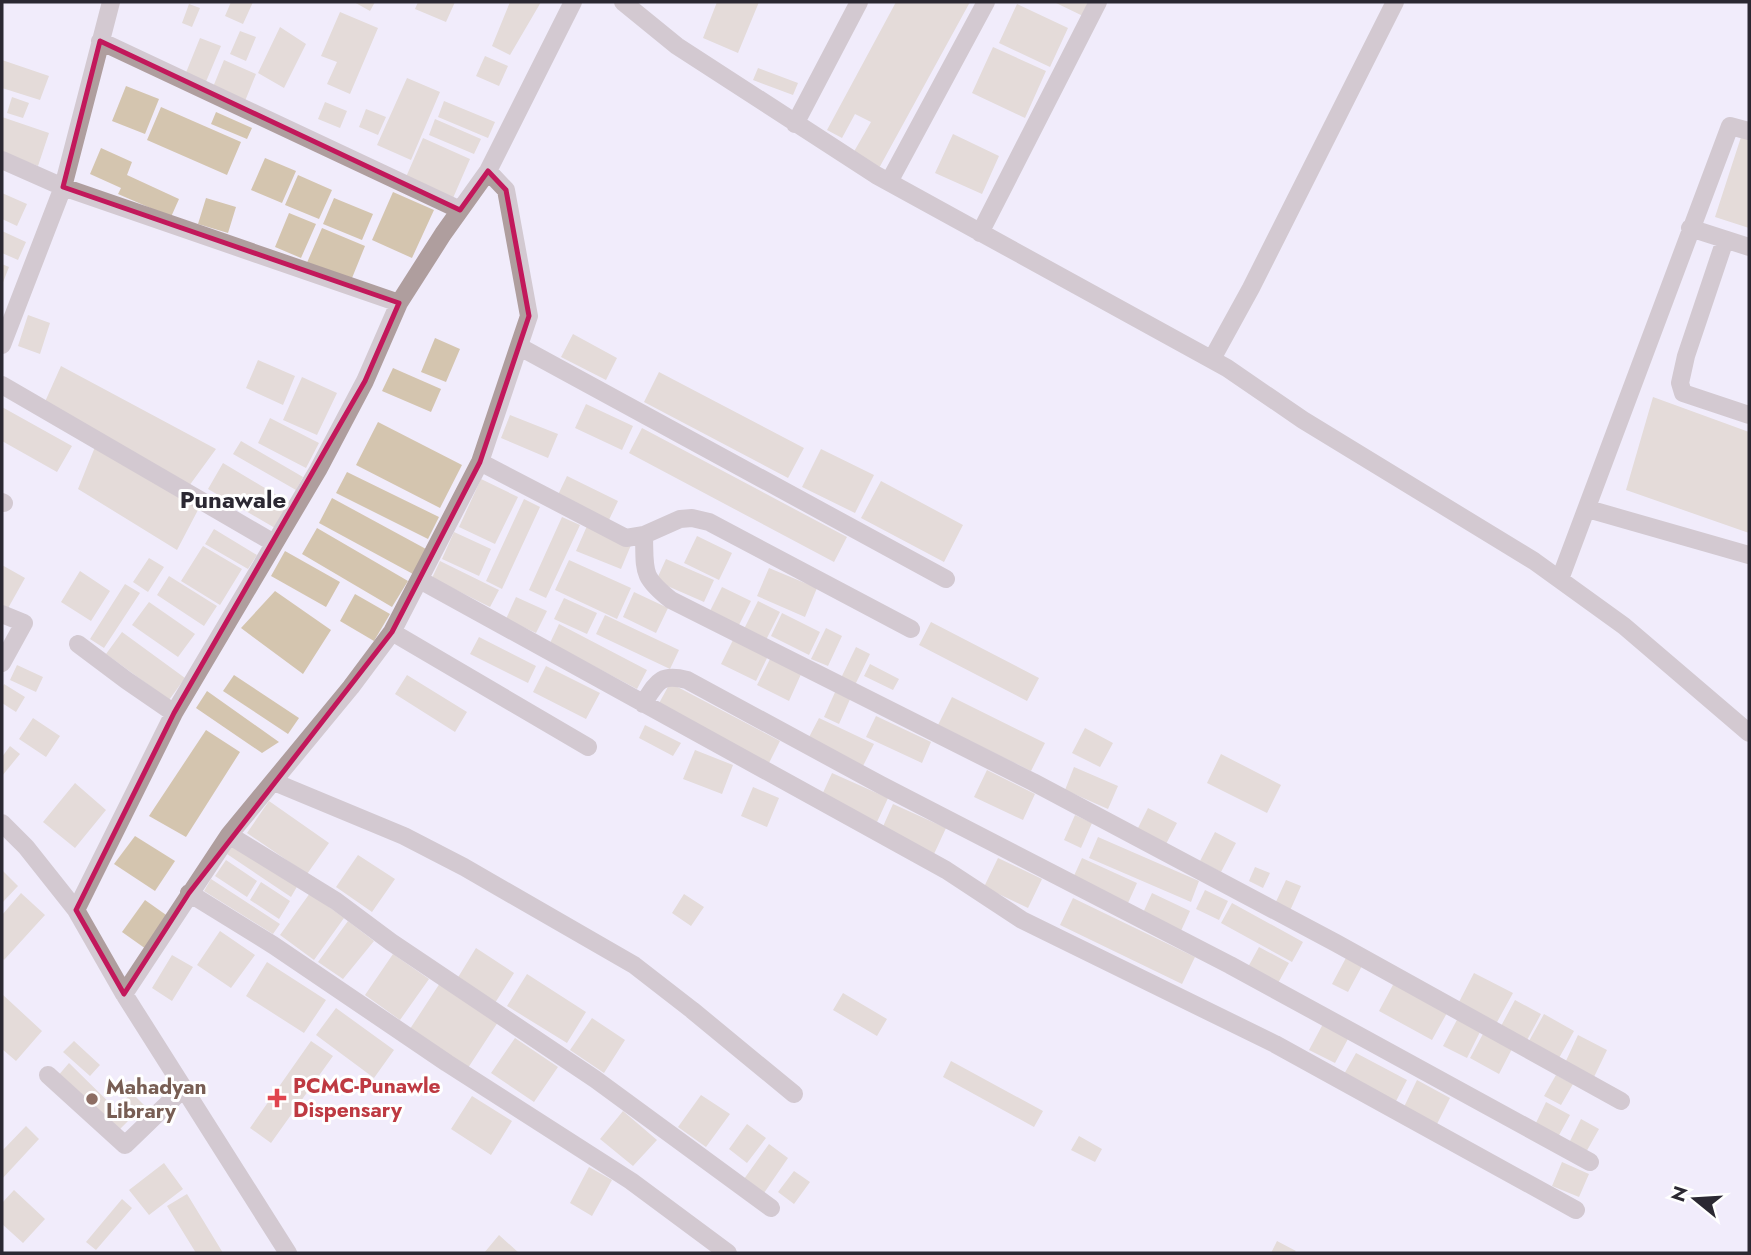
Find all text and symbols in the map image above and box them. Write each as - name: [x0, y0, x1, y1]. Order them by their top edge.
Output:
- district label: Punawale: [180, 482, 286, 517]
- place label: PCMC-Punawle Dispensary: [293, 1071, 441, 1125]
- place label: Mahadyan Library: [106, 1072, 207, 1126]
- marker: PCMC-Punawle Dispensary: [267, 1088, 287, 1108]
- marker: Mahadyan Library: [84, 1091, 100, 1107]
- north arrow: [1660, 1164, 1730, 1234]
- text: N: [1664, 1183, 1694, 1205]

